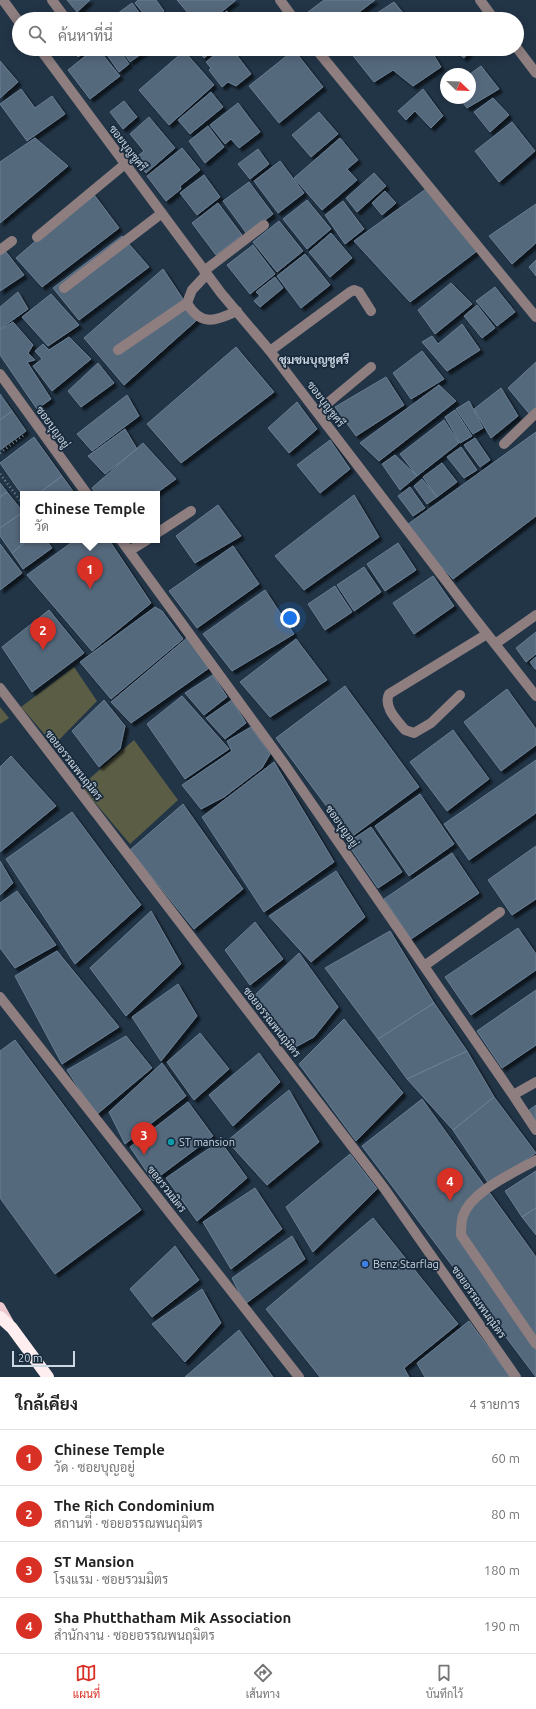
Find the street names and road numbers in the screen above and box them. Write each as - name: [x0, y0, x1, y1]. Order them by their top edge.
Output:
- street label: ซอยบุญชูศรี: [104, 121, 151, 175]
- street label: ซอยบุญชูศรี: [302, 377, 349, 431]
- street label: ซอยบุญอยู่: [31, 403, 73, 452]
- street label: ซอยอรรณพนฤมิตร: [42, 727, 105, 803]
- street label: ซอยบุญอยู่: [321, 802, 362, 851]
- street label: ซอยอรรณพนฤมิตร: [240, 984, 303, 1060]
- street label: ซอยรวมมิตร: [145, 1163, 189, 1215]
- street label: ซอยอรรณพนฤมิตร: [449, 1263, 509, 1341]

